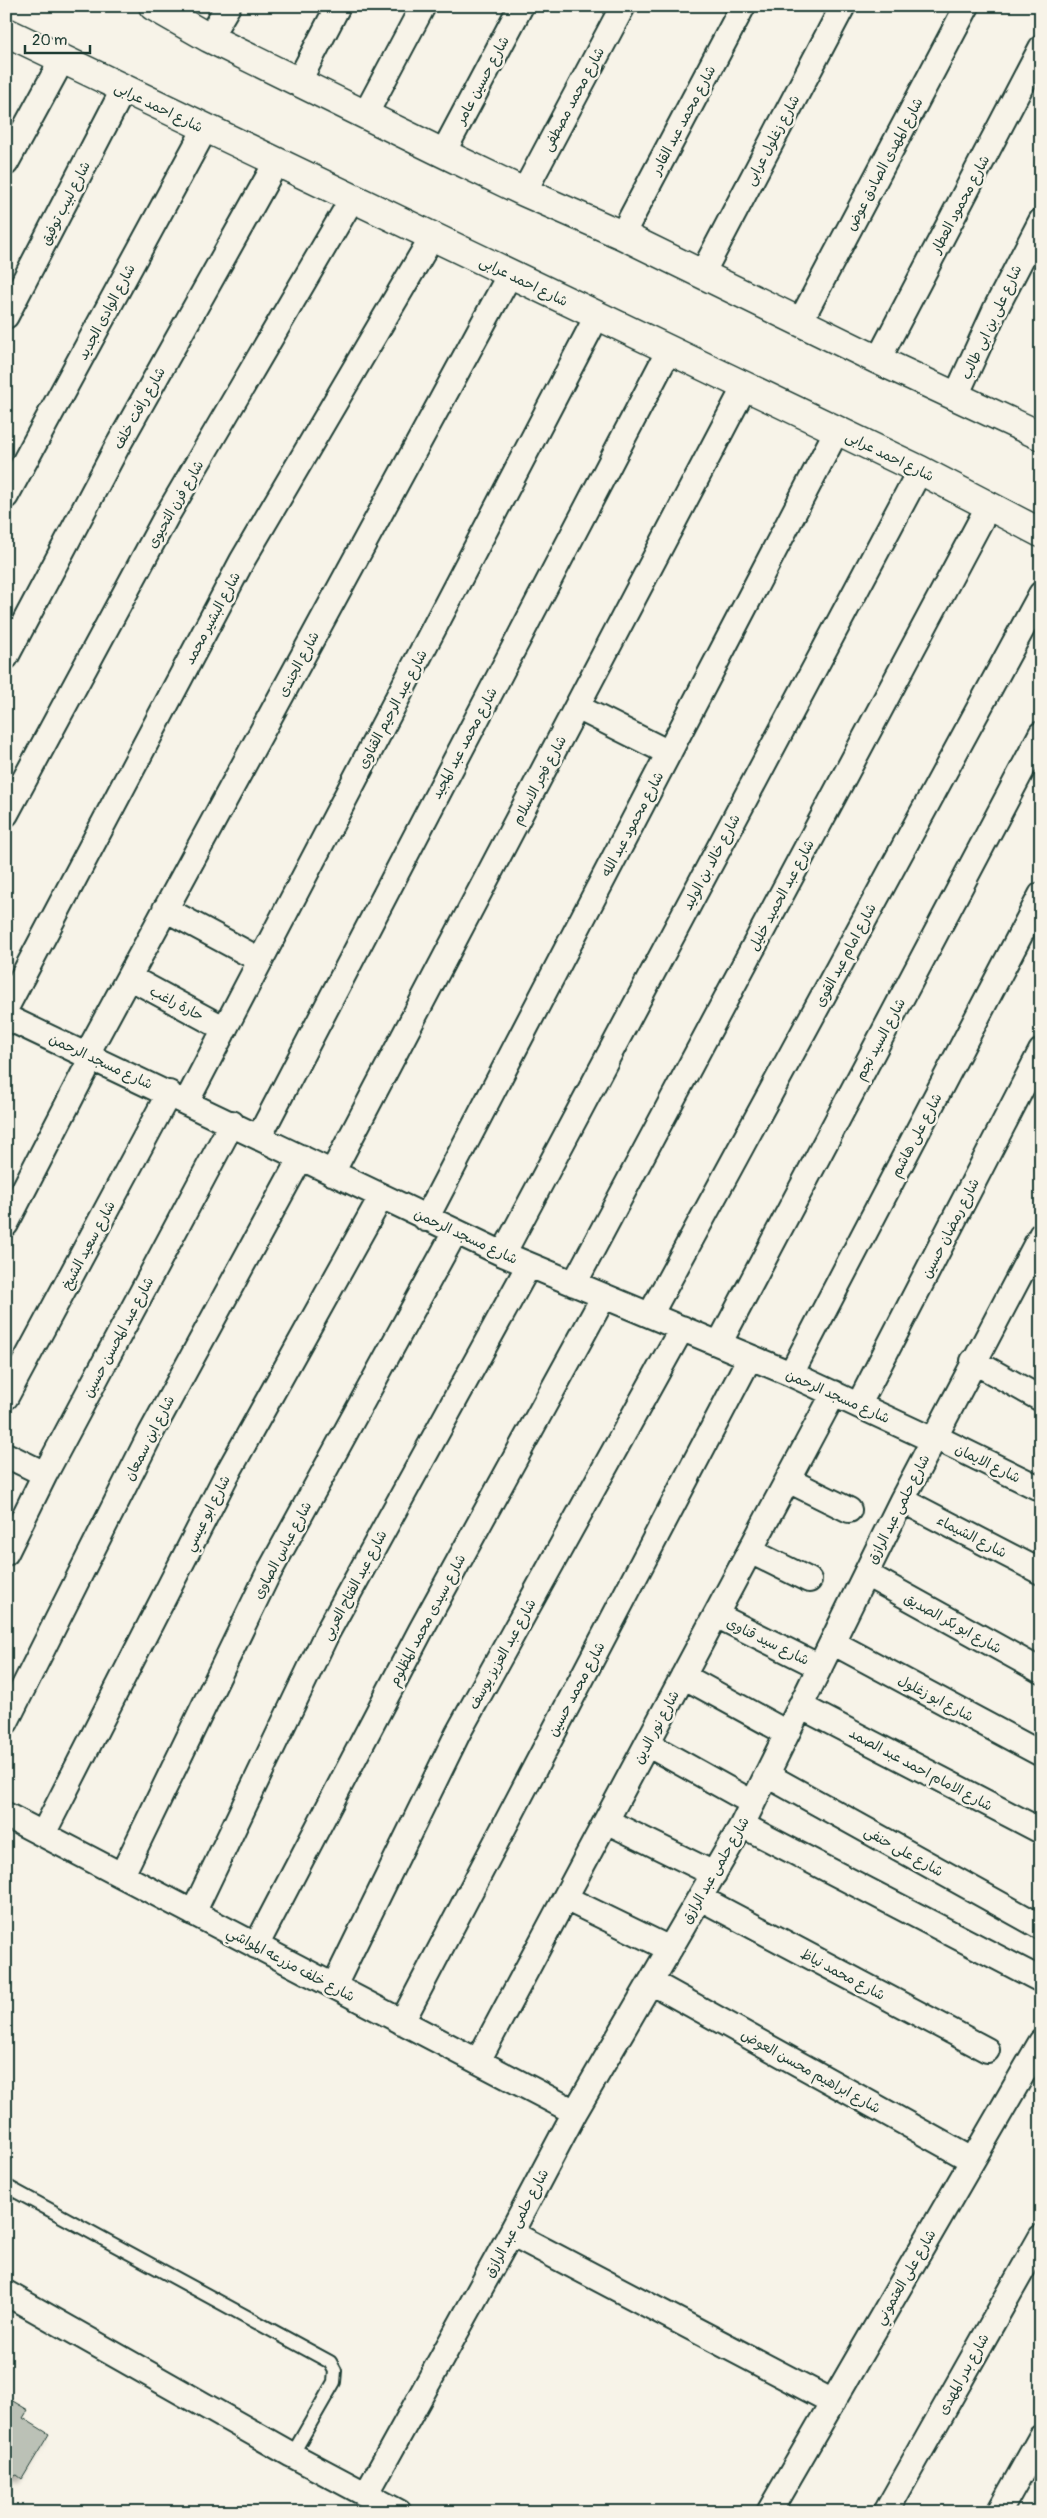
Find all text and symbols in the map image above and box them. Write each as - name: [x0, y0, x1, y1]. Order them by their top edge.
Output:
- scale bar: [25, 22, 90, 54]
- text: 20 m: [32, 31, 67, 50]
- street label: شارع حسين عامر: [452, 33, 514, 128]
- street label: شارع محمد مصطفى: [539, 44, 609, 155]
- street label: شارع محمد عبد القادر: [647, 63, 720, 179]
- street label: شارع احمد عرابى: [111, 79, 206, 137]
- street label: شارع زغلول عرابى: [741, 92, 804, 189]
- street label: شارع المهدى الصادق عوض: [842, 95, 928, 234]
- street label: شارع محمود العطار: [927, 152, 994, 258]
- street label: شارع لبيب توفيق: [37, 158, 95, 249]
- street label: شارع احمد عرابى: [476, 253, 571, 311]
- street label: شارع الوادى الجديد: [74, 261, 140, 364]
- street label: شارع على بن ابى طالب: [957, 262, 1026, 383]
- street label: شارع رافت خلف: [110, 364, 170, 453]
- street label: شارع احمد عرابى: [842, 428, 937, 486]
- street label: شارع فرن التحيوى: [143, 457, 208, 552]
- street label: شارع البشير محمد: [181, 569, 245, 668]
- street label: شارع الجندى: [274, 629, 324, 700]
- street label: شارع عبد الرحيم القناوى: [354, 647, 433, 772]
- street label: شارع محمد عبد المجيد: [428, 685, 502, 802]
- street label: شارع فجر الاسلام: [509, 733, 572, 829]
- street label: شارع محمود عبد الله: [598, 769, 668, 880]
- street label: شارع خالد بن الوليد: [679, 811, 745, 913]
- street label: شارع عبد الحميد خليل: [745, 837, 819, 954]
- street label: شارع امام عبد القوى: [811, 901, 882, 1011]
- street label: حارة راغب: [147, 982, 207, 1025]
- street label: شارع السيد نجم: [852, 995, 911, 1084]
- street label: شارع مسجد الرحمن: [46, 1030, 155, 1094]
- street label: شارع على هاشم: [887, 1090, 947, 1181]
- street label: شارع رمضان حسين: [918, 1175, 984, 1281]
- street label: شارع سعيد الشيخ: [58, 1198, 120, 1293]
- street label: شارع مسجد الرحمن: [411, 1205, 520, 1269]
- street label: شارع عبد المحسن حسين: [80, 1274, 158, 1401]
- street label: شارع مسجد الرحمن: [783, 1366, 893, 1428]
- street label: شارع ابن سمعان: [121, 1393, 179, 1484]
- street label: شارع الايمان: [952, 1440, 1023, 1487]
- street label: شارع حلمى عبد الرازق: [864, 1452, 934, 1567]
- street label: شارع ابو عيسي: [181, 1472, 237, 1556]
- street label: شارع عباس الصاوى: [250, 1499, 316, 1602]
- street label: شارع الشيماء: [933, 1512, 1010, 1562]
- street label: شارع عبد الفتاح العربى: [318, 1527, 392, 1644]
- street label: شارع سيدى محمد المظلوم: [385, 1551, 471, 1690]
- street label: شارع ابو بكر الصديق: [901, 1590, 1004, 1658]
- street label: شارع عبد العزيز يوسف: [465, 1596, 541, 1713]
- street label: شارع سيد قناوى: [723, 1614, 812, 1670]
- street label: شارع محمد حسين: [544, 1639, 609, 1740]
- street label: شارع ابو زغلول: [895, 1671, 977, 1726]
- street label: شارع نور الدين: [630, 1688, 684, 1767]
- street label: شارع الامام احمد عبد الصمد: [845, 1724, 995, 1816]
- street label: شارع حلمى عبد الرازق: [678, 1814, 754, 1927]
- street label: شارع على حنفى: [861, 1823, 946, 1881]
- street label: شارع خلف مزرعه المواشي: [222, 1923, 358, 2009]
- street label: شارع محمد نياظ: [797, 1945, 888, 2005]
- street label: شارع ابراهيم محسن العوض: [737, 2026, 883, 2119]
- street label: شارع حلمى عبد الرازق: [481, 2166, 553, 2281]
- street label: شارع على العتموني: [871, 2227, 943, 2330]
- street label: شارع بدر المهدى: [934, 2331, 994, 2418]

